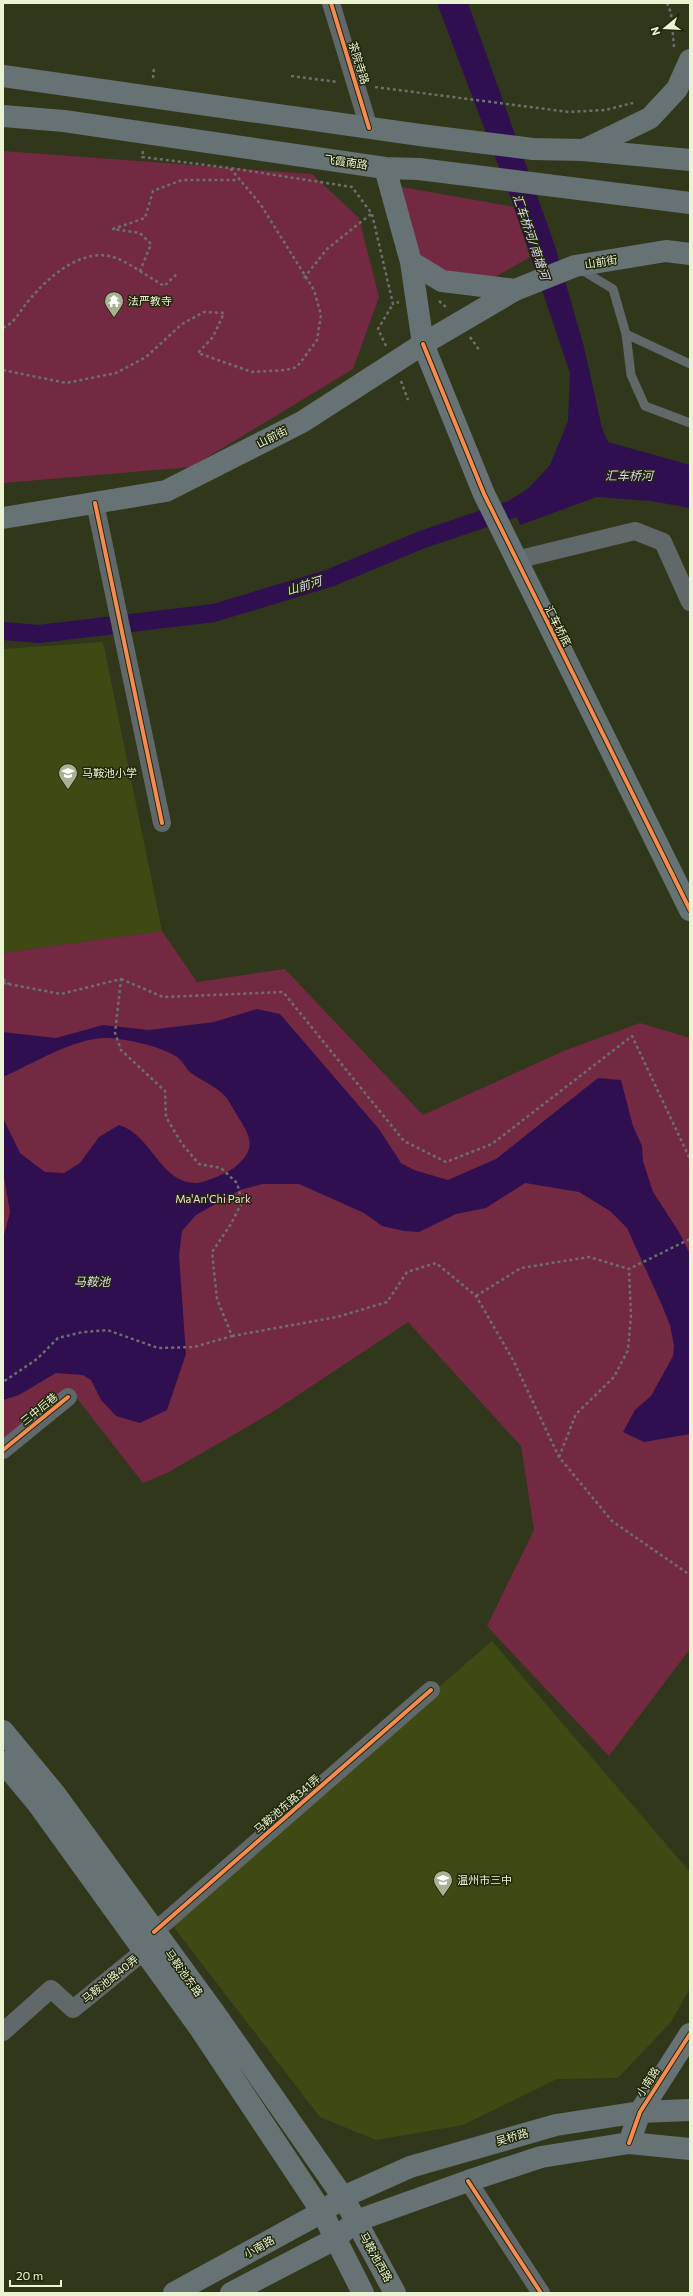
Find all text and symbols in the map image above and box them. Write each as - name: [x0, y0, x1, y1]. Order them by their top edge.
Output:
- north arrow: [645, 8, 685, 48]
- text: N: [648, 25, 662, 37]
- street label: 茶院寺路: [346, 40, 372, 86]
- street label: 飞霞南路: [323, 152, 369, 171]
- water label: 汇车桥河/南塘河: [511, 192, 554, 283]
- street label: 山前街: [584, 253, 618, 271]
- temple icon: 法严教寺: [103, 290, 125, 318]
- place label: 法严教寺: [128, 294, 172, 307]
- street label: 山前街: [254, 423, 289, 450]
- water label: 汇车桥河: [605, 468, 655, 482]
- water label: 山前河: [284, 573, 325, 597]
- street label: 汇车桥底: [543, 603, 574, 648]
- school or university icon: 马鞍池小学: [57, 762, 79, 790]
- place label: 马鞍池小学: [82, 766, 137, 779]
- park label: Ma'An'Chi Park: [175, 1192, 251, 1205]
- water label: 马鞍池: [74, 1274, 111, 1288]
- street label: 三中后巷: [17, 1390, 60, 1428]
- street label: 马鞍池东路341弄: [251, 1771, 322, 1836]
- school or university icon: 温州市三中: [432, 1869, 454, 1897]
- place label: 温州市三中: [457, 1873, 512, 1886]
- street label: 马鞍池东路: [163, 1947, 206, 1999]
- street label: 马鞍池路40弄: [79, 1952, 141, 2005]
- street label: 小南路: [633, 2064, 662, 2099]
- street label: 吴桥路: [494, 2126, 530, 2147]
- street label: 马鞍池西路: [357, 2230, 395, 2284]
- street label: 小南路: [241, 2233, 276, 2260]
- scale bar: [10, 2262, 61, 2288]
- text: 20 m: [16, 2268, 43, 2282]

